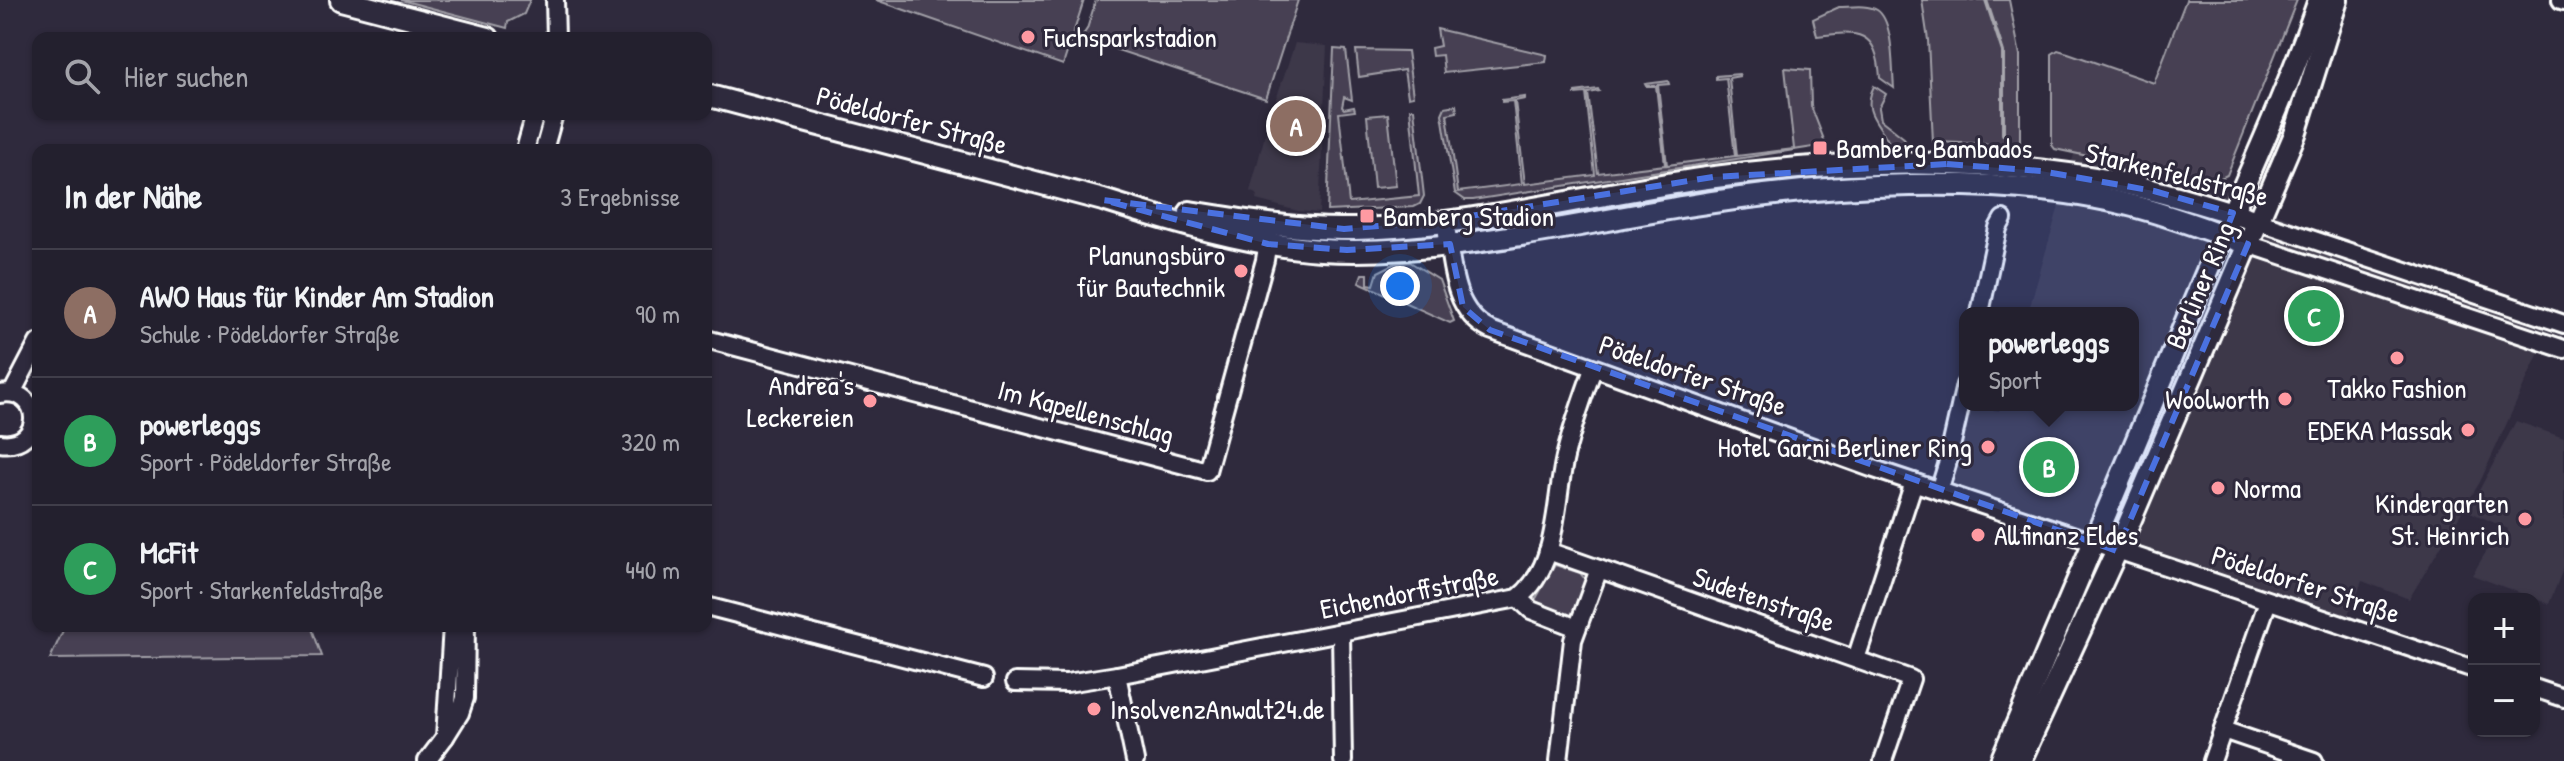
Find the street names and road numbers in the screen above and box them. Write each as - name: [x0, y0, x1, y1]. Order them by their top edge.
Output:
- street label: Pödeldorfer Straße: [812, 76, 1012, 164]
- street label: Starkenfeldstraße: [2082, 133, 2272, 215]
- street label: Berliner Ring: [2156, 215, 2244, 355]
- street label: Pödeldorfer Straße: [1594, 325, 1792, 425]
- street label: Im Kapellenschlag: [994, 370, 1178, 454]
- street label: Pödeldorfer Straße: [2207, 536, 2405, 632]
- street label: Eichendorffstraße: [1317, 556, 1501, 628]
- street label: Sudetenstraße: [1688, 557, 1840, 641]

